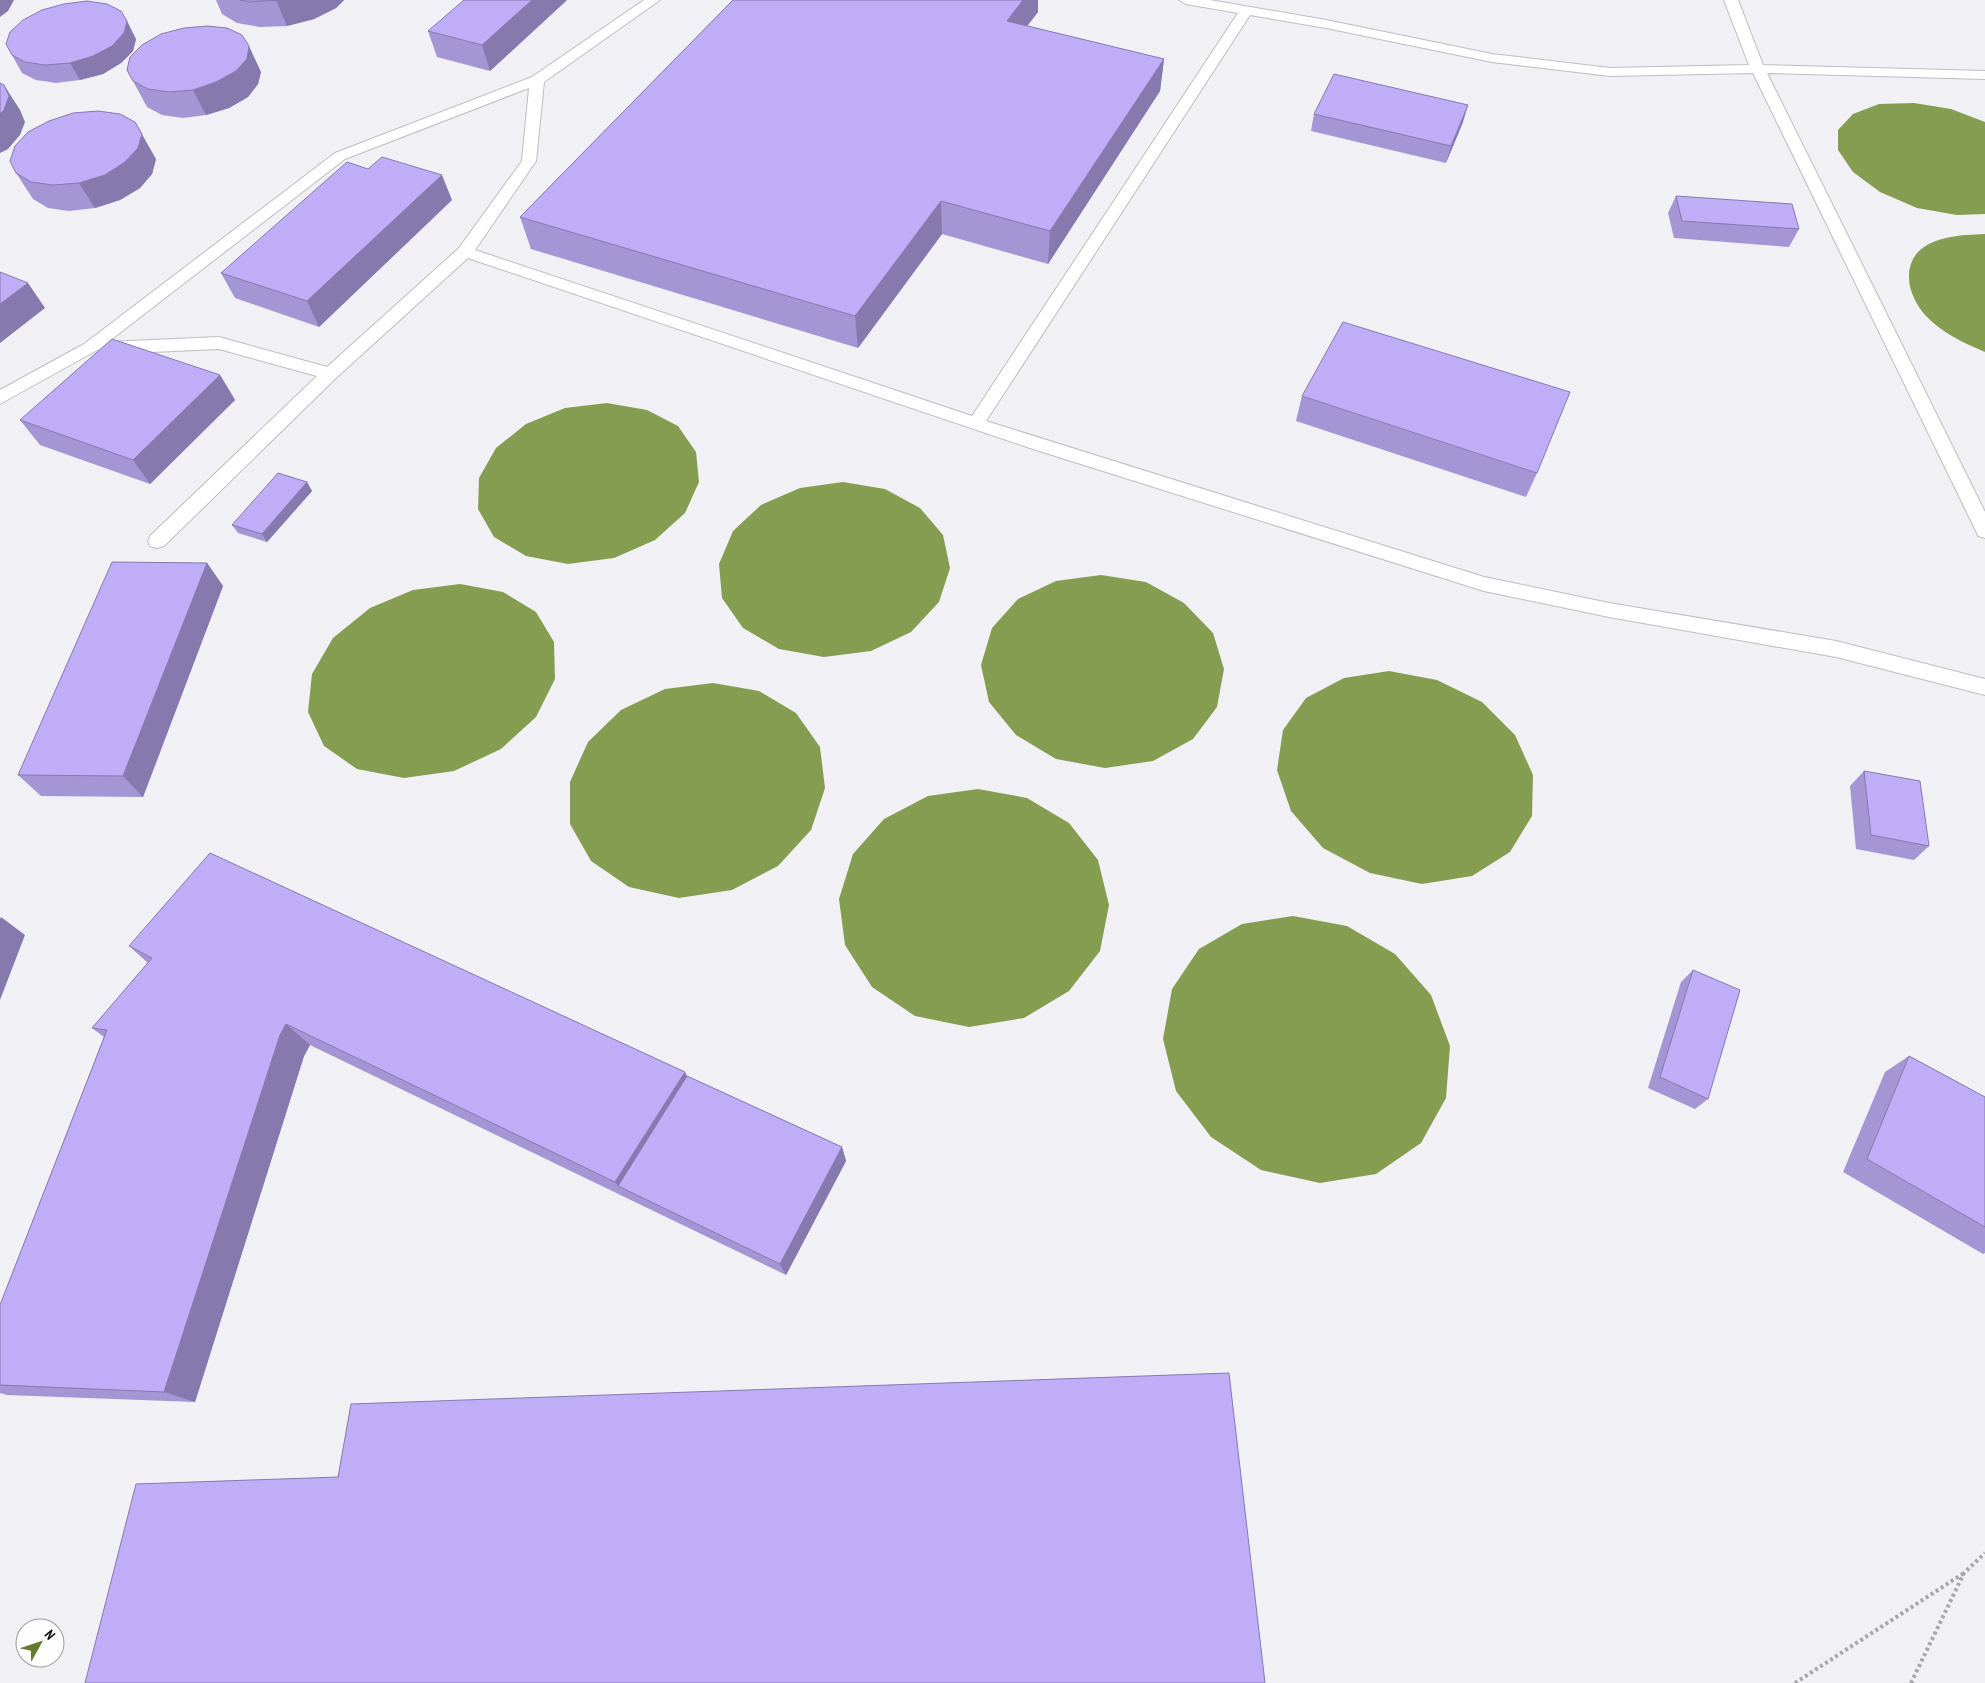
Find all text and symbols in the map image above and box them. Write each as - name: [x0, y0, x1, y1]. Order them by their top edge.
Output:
- north arrow: [15, 1618, 65, 1668]
- text: N: [41, 1626, 59, 1643]

